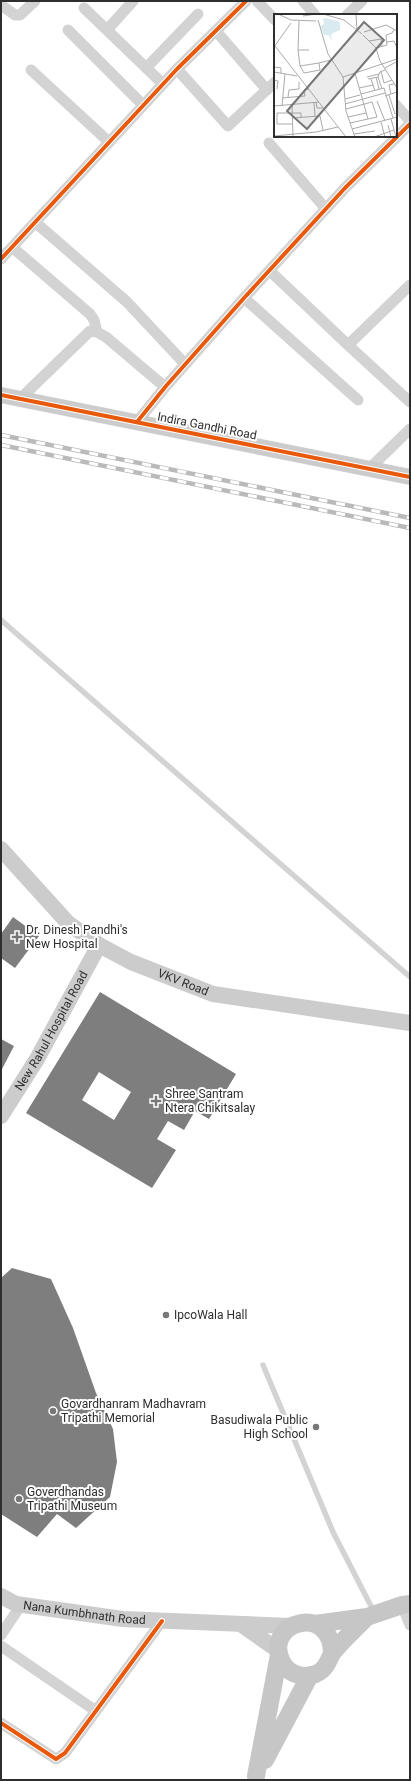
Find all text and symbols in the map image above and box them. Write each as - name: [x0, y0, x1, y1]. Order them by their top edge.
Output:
- inset map: [274, 14, 397, 137]
- street label: Indira Gandhi Road: [156, 409, 258, 443]
- place label: Dr. Dinesh Pandhi's New Hospital: [26, 923, 128, 951]
- marker: Dr. Dinesh Pandhi's New Hospital: [11, 931, 23, 943]
- street label: VKV Road: [156, 966, 210, 999]
- street label: New Rahul Hospital Road: [12, 969, 91, 1093]
- place label: Shree Santram Ntera Chikitsalay: [165, 1087, 256, 1115]
- marker: Shree Santram Ntera Chikitsalay: [150, 1095, 162, 1107]
- place label: IpcoWala Hall: [174, 1308, 247, 1322]
- marker: IpcoWala Hall: [161, 1310, 171, 1320]
- place label: Govardhanram Madhavram Tripathi Memorial: [61, 1397, 206, 1425]
- marker: Govardhanram Madhavram Tripathi Memorial: [48, 1406, 58, 1416]
- place label: Basudiwala Public High School: [210, 1413, 308, 1441]
- marker: Basudiwala Public High School: [311, 1422, 321, 1432]
- place label: Goverdhandas Tripathi Museum: [27, 1485, 117, 1513]
- marker: Goverdhandas Tripathi Museum: [14, 1494, 24, 1504]
- street label: Nana Kumbhnath Road: [22, 1598, 146, 1627]

